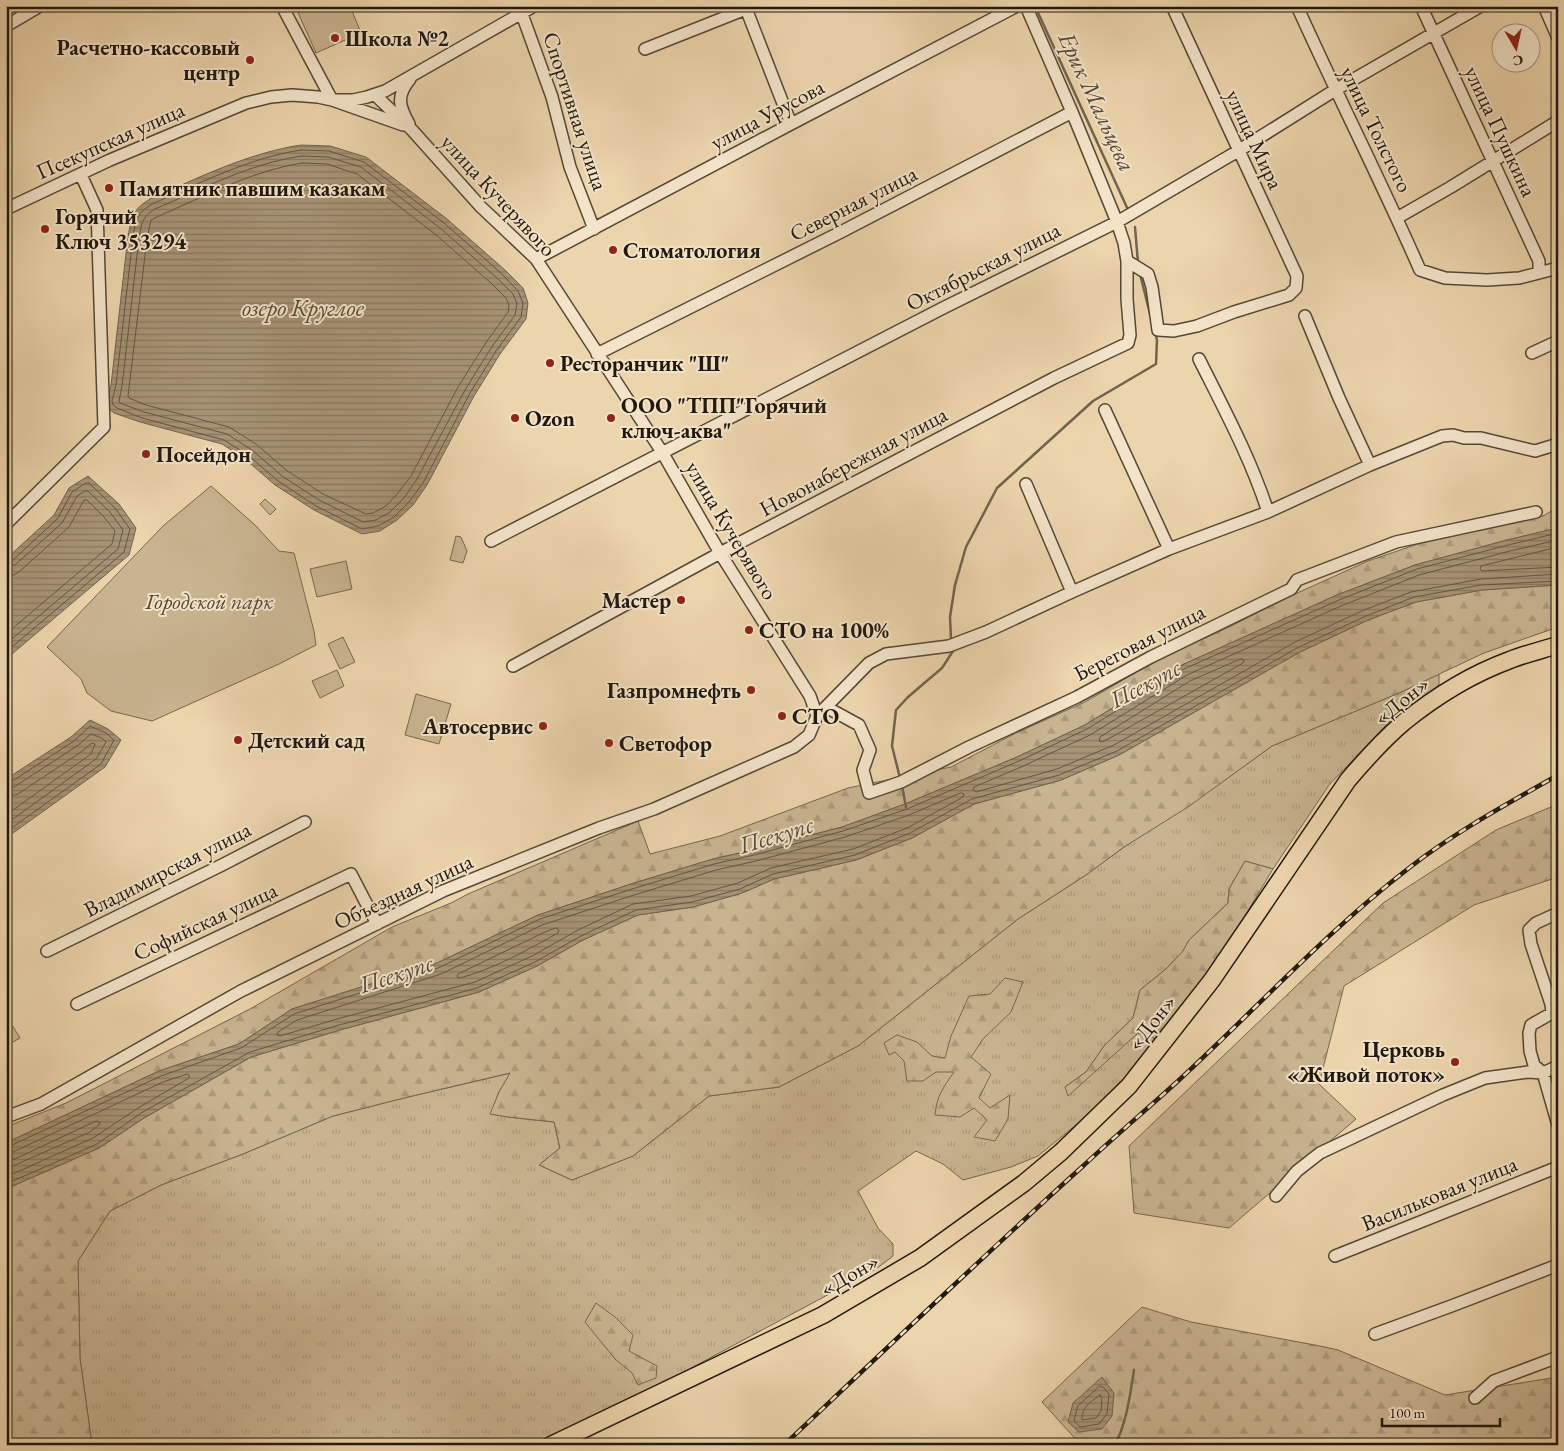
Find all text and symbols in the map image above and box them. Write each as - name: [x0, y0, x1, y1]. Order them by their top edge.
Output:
- north arrow: [1492, 22, 1542, 72]
- place label: Школа №2: [345, 24, 449, 53]
- water label: Ерик Мальцева: [1051, 26, 1143, 176]
- street label: Спортивная улица: [536, 28, 615, 194]
- marker: Школа №2: [329, 32, 341, 44]
- place label: Расчетно-кассовый центр: [57, 33, 240, 87]
- text: С: [1512, 51, 1524, 71]
- marker: Расчетно-кассовый центр: [244, 54, 256, 66]
- street label: улица Толстого: [1334, 61, 1420, 197]
- street label: улица Пушкина: [1458, 61, 1544, 202]
- street label: улица Урусова: [705, 72, 830, 157]
- street label: улица Мира: [1219, 85, 1290, 194]
- street label: Псекупская улица: [31, 95, 189, 186]
- street label: улица Кучерявого: [434, 128, 563, 263]
- street label: Северная улица: [785, 159, 922, 248]
- place label: Памятник павшим казакам: [119, 174, 386, 203]
- marker: Памятник павшим казакам: [103, 182, 115, 194]
- place label: Горячий Ключ 353294: [55, 202, 186, 256]
- street label: Октябрьская улица: [901, 215, 1066, 318]
- marker: Горячий Ключ 353294: [39, 223, 51, 235]
- place label: Стоматология: [623, 236, 761, 265]
- marker: Стоматология: [607, 244, 619, 256]
- water label: озеро Круглое: [242, 292, 365, 323]
- place label: Ресторанчик "Ш": [560, 349, 729, 378]
- marker: Ресторанчик "Ш": [544, 357, 556, 369]
- place label: ООО "ТПП"Горячий ключ-аква": [621, 391, 827, 445]
- street label: Новонабережная улица: [754, 400, 952, 523]
- place label: Ozon: [525, 404, 575, 433]
- marker: Ozon: [509, 412, 521, 424]
- marker: ООО "ТПП"Горячий ключ-аква": [605, 412, 617, 424]
- place label: Посейдон: [156, 440, 251, 469]
- marker: Посейдон: [140, 448, 152, 460]
- street label: улица Кучерявого: [679, 455, 785, 605]
- place label: Мастер: [601, 586, 671, 615]
- park label: Городской парк: [144, 587, 274, 616]
- marker: Мастер: [675, 594, 687, 606]
- street label: Береговая улица: [1069, 597, 1210, 688]
- place label: СТО на 100%: [759, 616, 889, 645]
- marker: СТО на 100%: [743, 624, 755, 636]
- water label: Псекупс: [1103, 652, 1186, 716]
- street label: «Дон»: [1367, 669, 1435, 732]
- place label: Газпромнефть: [607, 676, 741, 705]
- marker: Газпромнефть: [745, 684, 757, 696]
- place label: СТО: [792, 702, 839, 731]
- marker: СТО: [776, 710, 788, 722]
- place label: Автосервис: [422, 712, 533, 741]
- marker: Автосервис: [537, 720, 549, 732]
- place label: Детский сад: [248, 726, 365, 755]
- place label: Светофор: [619, 729, 712, 758]
- marker: Детский сад: [232, 734, 244, 746]
- marker: Светофор: [603, 737, 615, 749]
- water label: Псекупс: [734, 808, 817, 861]
- street label: Владимирская улица: [79, 815, 256, 924]
- street label: Объездная улица: [329, 846, 478, 936]
- street label: Софийская улица: [128, 875, 282, 968]
- water label: Псекупс: [354, 947, 437, 1000]
- street label: «Дон»: [1120, 988, 1183, 1056]
- place label: Церковь «Живой поток»: [1287, 1035, 1445, 1089]
- marker: Церковь «Живой поток»: [1449, 1056, 1461, 1068]
- street label: Васильковая улица: [1357, 1149, 1522, 1238]
- street label: «Дон»: [814, 1246, 884, 1303]
- scale bar: [1382, 1396, 1499, 1428]
- text: 100 m: [1389, 1403, 1426, 1422]

